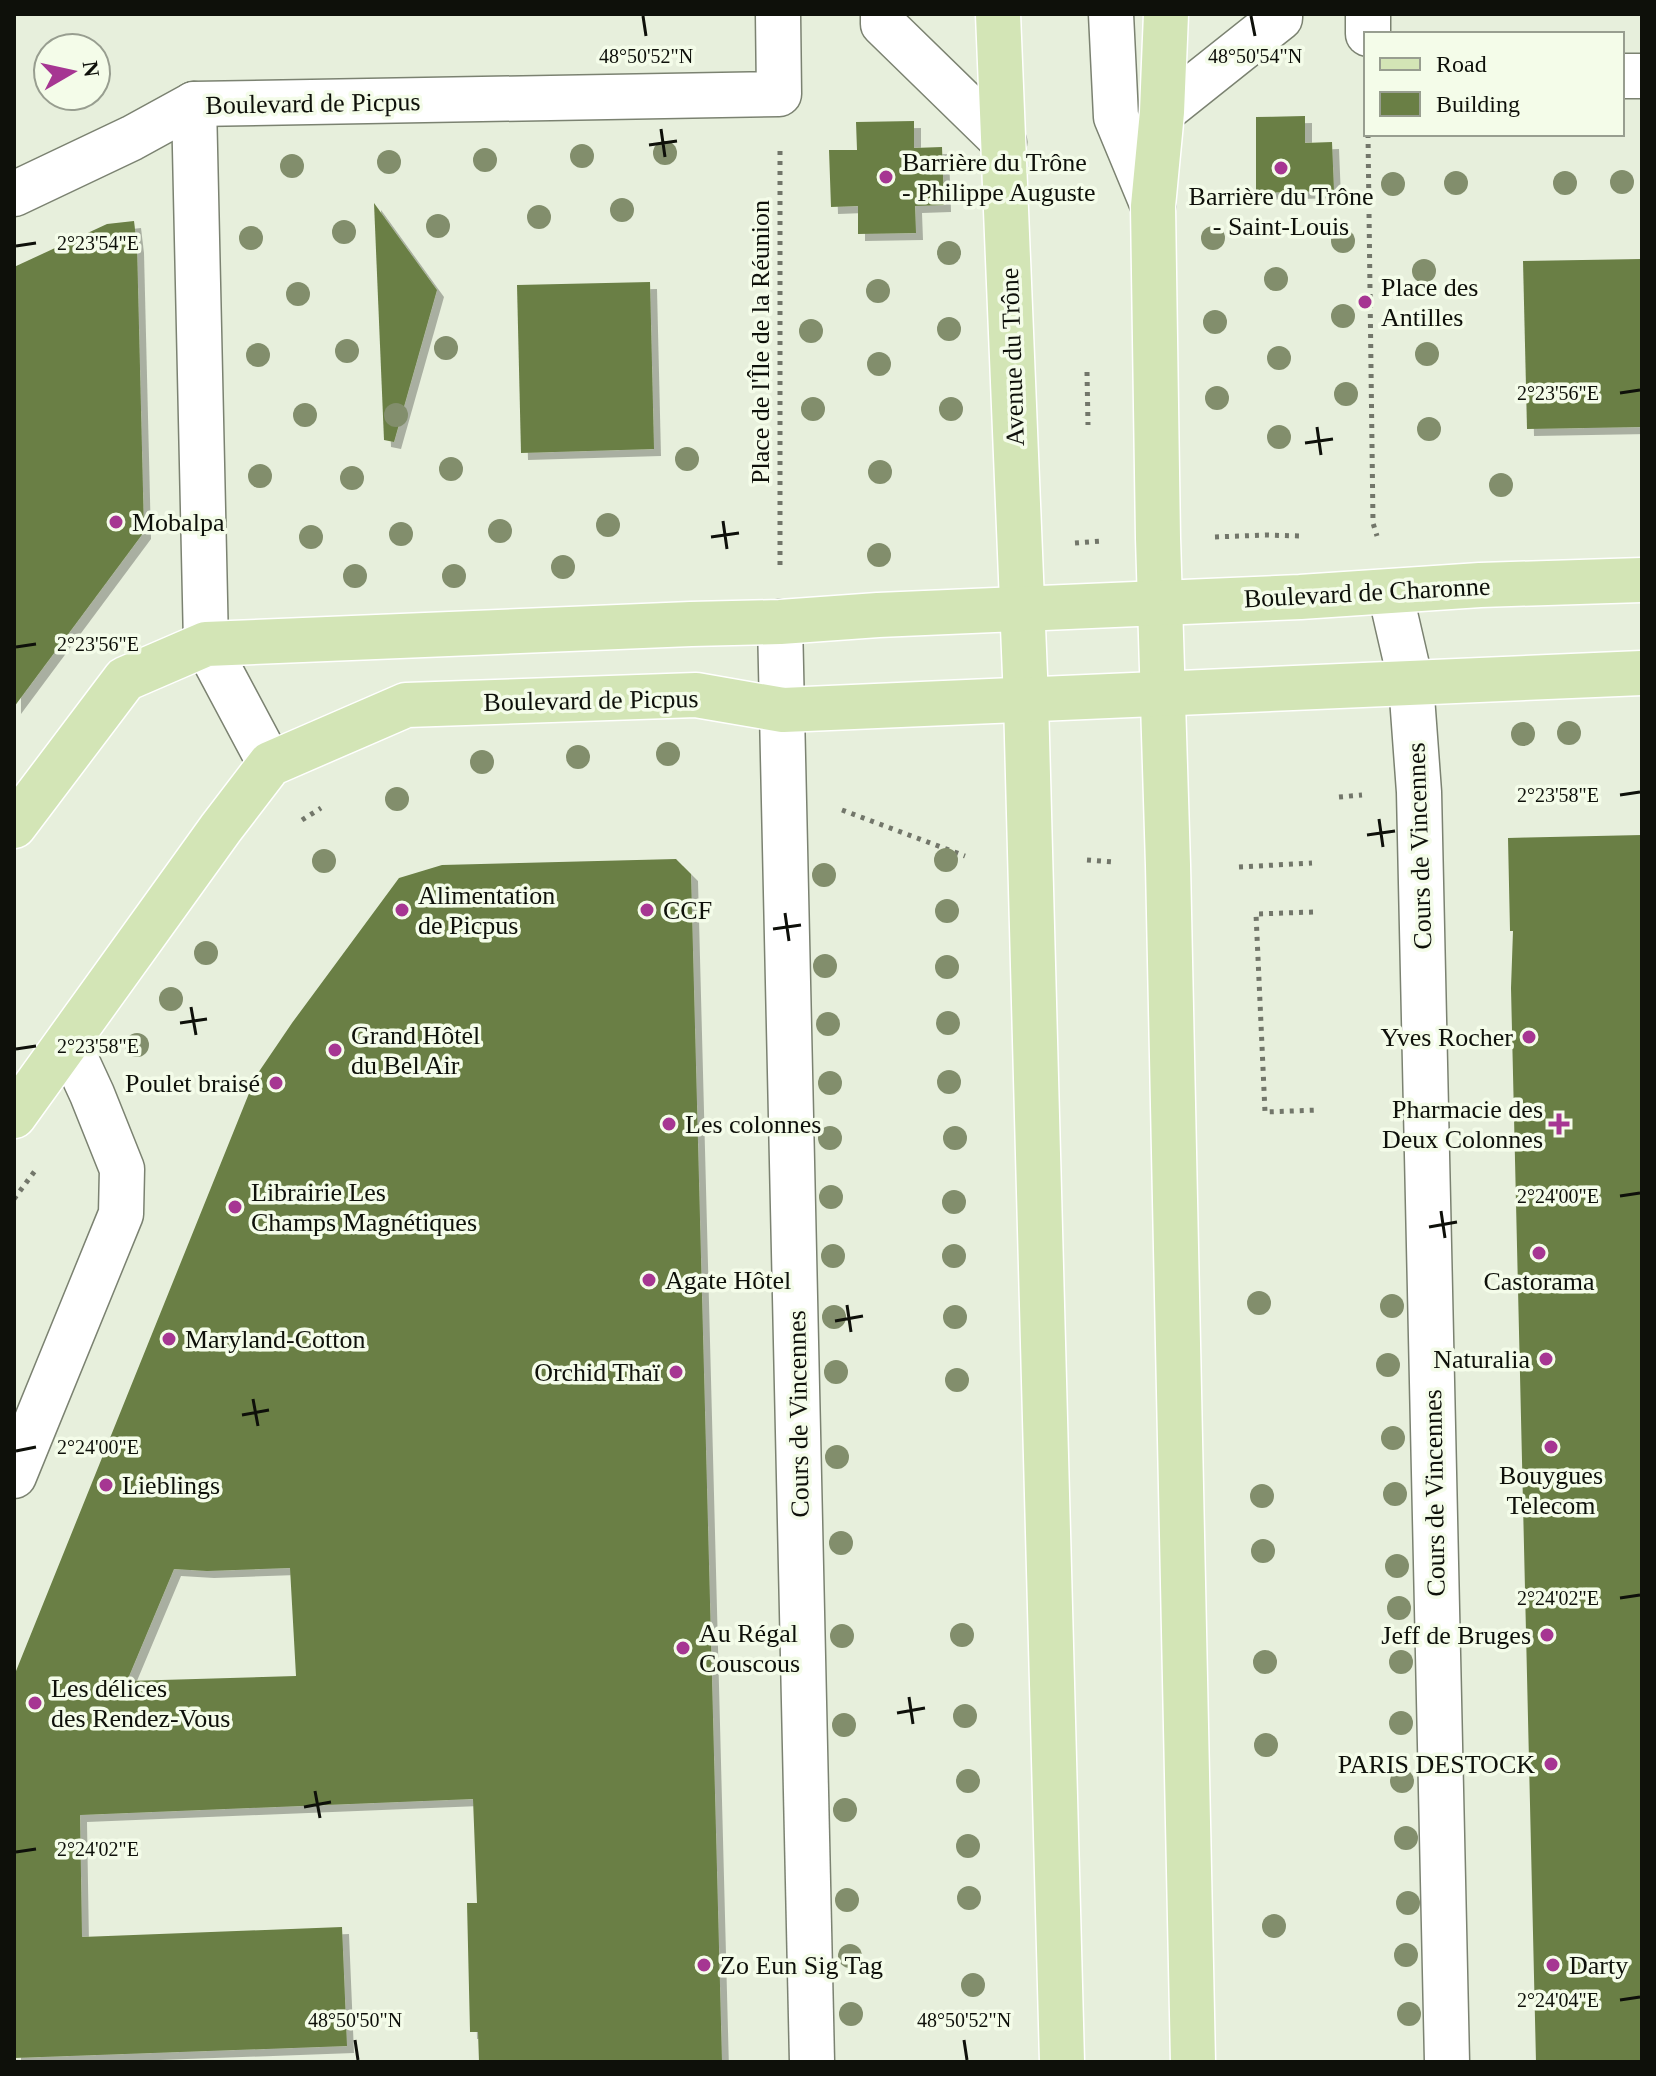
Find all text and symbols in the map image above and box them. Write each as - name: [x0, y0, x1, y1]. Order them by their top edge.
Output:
- north arrow: [32, 32, 112, 112]
- legend: [1364, 32, 1624, 136]
- text: 48°50'52"N: [599, 45, 693, 67]
- text: 48°50'54"N: [1208, 45, 1302, 67]
- text: Road: [1436, 51, 1487, 77]
- text: N: [78, 59, 105, 79]
- street label: Boulevard de Picpus: [205, 87, 421, 120]
- text: Building: [1436, 91, 1520, 117]
- place label: Barrière du Trône - Philippe Auguste: [902, 148, 1096, 207]
- marker: Barrière du Trône - Saint-Louis: [1272, 159, 1290, 177]
- marker: Barrière du Trône - Philippe Auguste: [877, 168, 895, 186]
- place label: Barrière du Trône - Saint-Louis: [1189, 182, 1373, 241]
- street label: Place de l'Île de la Réunion: [746, 200, 775, 484]
- text: 2°23'54"E: [57, 232, 139, 254]
- street label: Avenue du Trône: [995, 267, 1030, 447]
- place label: Place des Antilles: [1381, 273, 1478, 332]
- marker: Place des Antilles: [1356, 293, 1374, 311]
- text: 2°23'56"E: [1517, 382, 1599, 404]
- place label: Mobalpa: [132, 508, 225, 537]
- marker: Mobalpa: [107, 513, 125, 531]
- street label: Boulevard de Charonne: [1243, 572, 1491, 613]
- text: 2°23'56"E: [57, 633, 139, 655]
- street label: Boulevard de Picpus: [483, 684, 699, 717]
- street label: Cours de Vincennes: [1401, 742, 1438, 950]
- text: 2°23'58"E: [1517, 784, 1599, 806]
- place label: Alimentation de Picpus: [418, 881, 555, 940]
- place label: CCF: [663, 896, 712, 925]
- marker: Alimentation de Picpus: [393, 901, 411, 919]
- marker: CCF: [638, 901, 656, 919]
- place label: Grand Hôtel du Bel Air: [351, 1021, 480, 1080]
- place label: Yves Rocher: [1381, 1023, 1513, 1052]
- marker: Yves Rocher: [1520, 1028, 1538, 1046]
- text: 2°23'58"E: [57, 1035, 139, 1057]
- marker: Grand Hôtel du Bel Air: [326, 1041, 344, 1059]
- place label: Poulet braisé: [125, 1069, 260, 1098]
- marker: Poulet braisé: [267, 1074, 285, 1092]
- place label: Pharmacie des Deux Colonnes: [1382, 1095, 1543, 1154]
- place label: Les colonnes: [685, 1110, 821, 1139]
- marker: Les colonnes: [660, 1115, 678, 1133]
- marker: Pharmacie des Deux Colonnes: [1550, 1115, 1568, 1133]
- place label: Librairie Les Champs Magnétiques: [251, 1178, 477, 1237]
- text: 2°24'00"E: [1517, 1185, 1599, 1207]
- marker: Librairie Les Champs Magnétiques: [226, 1198, 244, 1216]
- marker: Castorama: [1530, 1244, 1548, 1262]
- place label: Agate Hôtel: [665, 1266, 791, 1295]
- place label: Castorama: [1483, 1267, 1595, 1296]
- marker: Agate Hôtel: [640, 1271, 658, 1289]
- street label: Cours de Vincennes: [782, 1310, 815, 1518]
- place label: Maryland-Cotton: [185, 1325, 366, 1354]
- marker: Maryland-Cotton: [160, 1330, 178, 1348]
- place label: Naturalia: [1433, 1345, 1530, 1374]
- marker: Naturalia: [1537, 1350, 1555, 1368]
- place label: Orchid Thaï: [534, 1358, 660, 1387]
- marker: Orchid Thaï: [667, 1363, 685, 1381]
- street label: Cours de Vincennes: [1418, 1389, 1451, 1597]
- text: 2°24'00"E: [57, 1436, 139, 1458]
- marker: Bouygues Telecom: [1542, 1438, 1560, 1456]
- place label: Bouygues Telecom: [1499, 1461, 1603, 1520]
- place label: Lieblings: [122, 1471, 220, 1500]
- marker: Lieblings: [97, 1476, 115, 1494]
- text: 2°24'02"E: [1517, 1587, 1599, 1609]
- place label: Au Régal Couscous: [699, 1619, 800, 1678]
- place label: Jeff de Bruges: [1381, 1621, 1531, 1650]
- marker: Jeff de Bruges: [1538, 1626, 1556, 1644]
- marker: Au Régal Couscous: [674, 1639, 692, 1657]
- place label: Les délices des Rendez-Vous: [51, 1674, 230, 1733]
- marker: Les délices des Rendez-Vous: [26, 1694, 44, 1712]
- place label: PARIS DESTOCK: [1338, 1750, 1535, 1779]
- marker: PARIS DESTOCK: [1542, 1755, 1560, 1773]
- text: 2°24'02"E: [57, 1838, 139, 1860]
- place label: Zo Eun Sig Tag: [720, 1951, 883, 1980]
- place label: Darty: [1569, 1951, 1628, 1980]
- marker: Zo Eun Sig Tag: [695, 1956, 713, 1974]
- marker: Darty: [1544, 1956, 1562, 1974]
- text: 2°24'04"E: [1517, 1989, 1599, 2011]
- text: 48°50'50"N: [308, 2009, 402, 2031]
- text: 48°50'52"N: [917, 2009, 1011, 2031]

